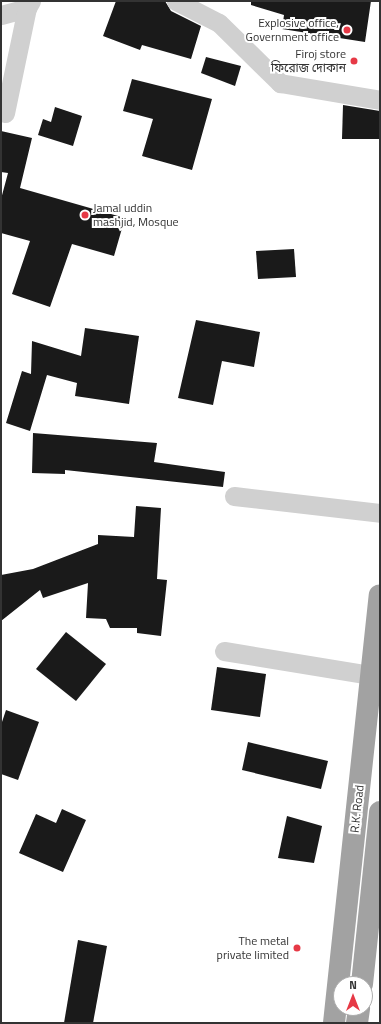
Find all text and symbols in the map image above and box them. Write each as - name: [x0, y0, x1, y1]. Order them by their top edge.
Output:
- place label: Explosive office, Government office: [246, 16, 339, 44]
- marker: Explosive office, Government office: [342, 25, 352, 35]
- place label: Firoj store ফিরোজ দোকান: [271, 47, 346, 75]
- marker: Firoj store ফিরোজ দোকান: [349, 56, 359, 66]
- place label: Jamal uddin mashjid, Mosque: [93, 201, 179, 229]
- marker: Jamal uddin mashjid, Mosque: [80, 210, 90, 220]
- street label: R.K. Road: [347, 784, 367, 834]
- place label: The metal private limited: [217, 934, 289, 962]
- marker: The metal private limited: [292, 943, 302, 953]
- north arrow: [333, 976, 373, 1016]
- text: N: [349, 977, 357, 993]

